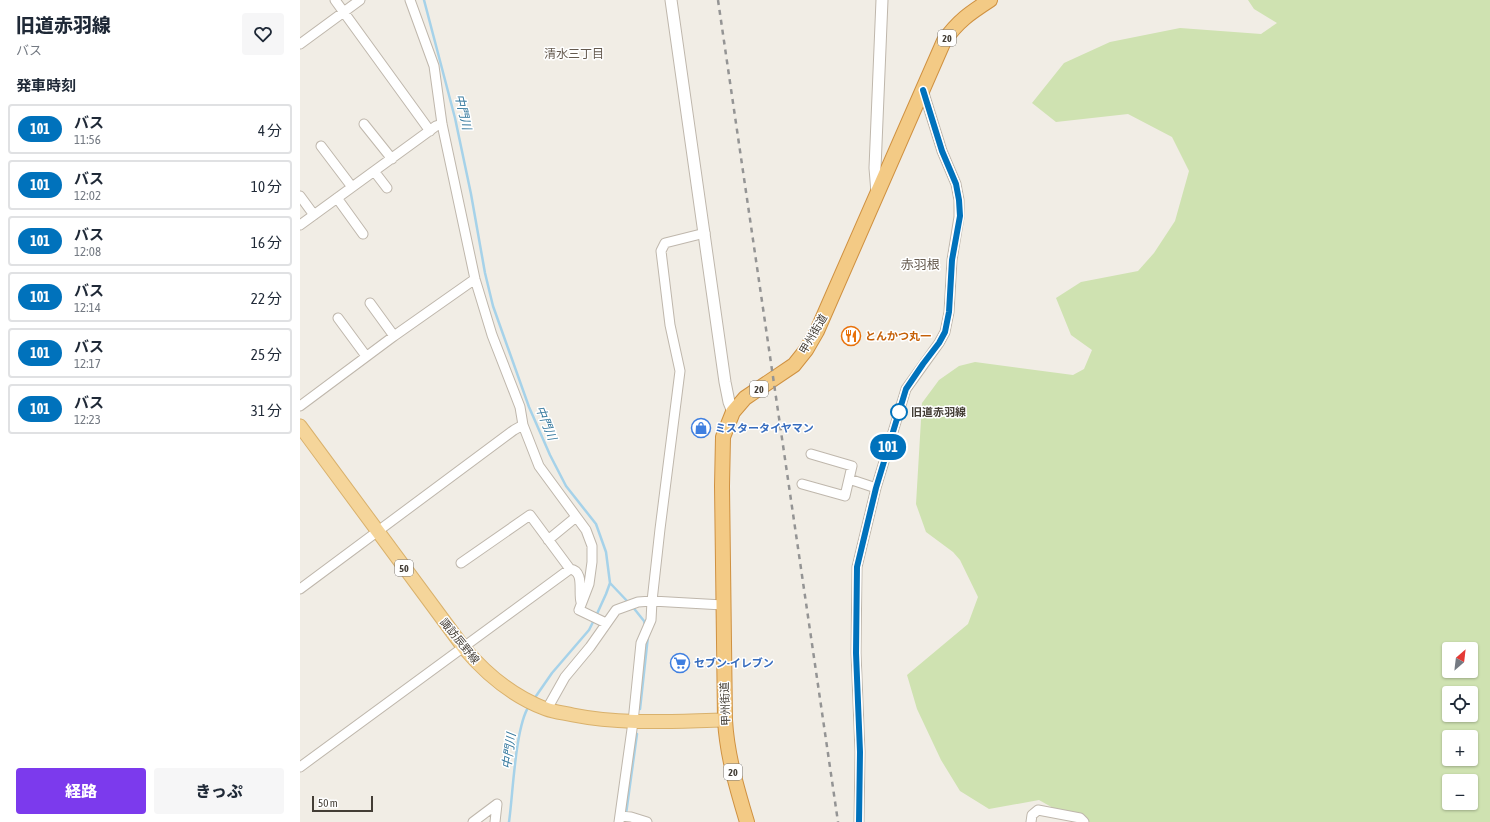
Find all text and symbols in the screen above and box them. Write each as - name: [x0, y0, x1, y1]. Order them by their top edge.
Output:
- button: heart: [242, 13, 284, 55]
- text: 旧道赤羽線: [16, 14, 111, 36]
- road number: 20: [938, 30, 956, 46]
- text: バス: [16, 43, 42, 58]
- district label: 清水三丁目: [544, 47, 604, 61]
- text: 発車時刻: [16, 77, 76, 94]
- water label: 中門川: [452, 93, 474, 133]
- text: バス: [74, 114, 104, 131]
- text: 101: [30, 121, 50, 137]
- text: 4 分: [258, 122, 282, 139]
- text: 11:56: [74, 132, 101, 147]
- text: バス: [74, 170, 104, 187]
- text: 101: [30, 177, 50, 193]
- text: 10 分: [251, 178, 282, 195]
- text: 12:02: [74, 188, 101, 203]
- text: バス: [74, 226, 104, 243]
- text: 101: [30, 233, 50, 249]
- text: 16 分: [251, 234, 282, 251]
- text: 12:08: [74, 244, 101, 259]
- district label: 赤羽根: [900, 257, 940, 272]
- text: バス: [74, 282, 104, 299]
- text: 101: [30, 289, 50, 305]
- text: 22 分: [251, 290, 282, 307]
- text: 12:14: [74, 300, 101, 315]
- street label: 甲州街道: [797, 312, 829, 356]
- restaurant icon: とんかつ丸一: [840, 325, 862, 347]
- place label: とんかつ丸一: [865, 330, 931, 342]
- text: バス: [74, 338, 104, 355]
- text: 101: [30, 345, 50, 361]
- text: 25 分: [251, 346, 282, 363]
- text: 12:17: [74, 356, 101, 371]
- road number: 20: [750, 381, 768, 397]
- text: バス: [74, 394, 104, 411]
- text: 101: [30, 401, 50, 417]
- text: 31 分: [251, 402, 282, 419]
- marker: 旧道赤羽線: [890, 403, 908, 421]
- water label: 中門川: [533, 404, 560, 444]
- place label: 旧道赤羽線: [911, 406, 966, 418]
- text: 12:23: [74, 412, 101, 427]
- shop icon: ミスタータイヤマン: [690, 417, 712, 439]
- place label: ミスタータイヤマン: [715, 422, 814, 434]
- line badge: 101: [865, 434, 911, 460]
- text: 101: [878, 439, 898, 455]
- road number: 50: [395, 560, 413, 576]
- street label: 諏訪辰野線: [438, 616, 482, 666]
- north arrow: [1442, 642, 1478, 678]
- map controls: [1442, 642, 1478, 810]
- supermarket icon: セブン-イレブン: [669, 652, 691, 674]
- place label: セブン-イレブン: [694, 657, 774, 669]
- street label: 甲州街道: [718, 682, 732, 726]
- button: locate: [1442, 686, 1478, 722]
- water label: 中門川: [500, 730, 519, 770]
- button: +: [1442, 730, 1478, 766]
- road number: 20: [724, 764, 742, 780]
- button: 経路: [16, 768, 146, 814]
- button: きっぷ: [154, 768, 284, 814]
- button: −: [1442, 774, 1478, 810]
- scale bar: [312, 794, 373, 813]
- text: 50 m: [318, 797, 338, 809]

